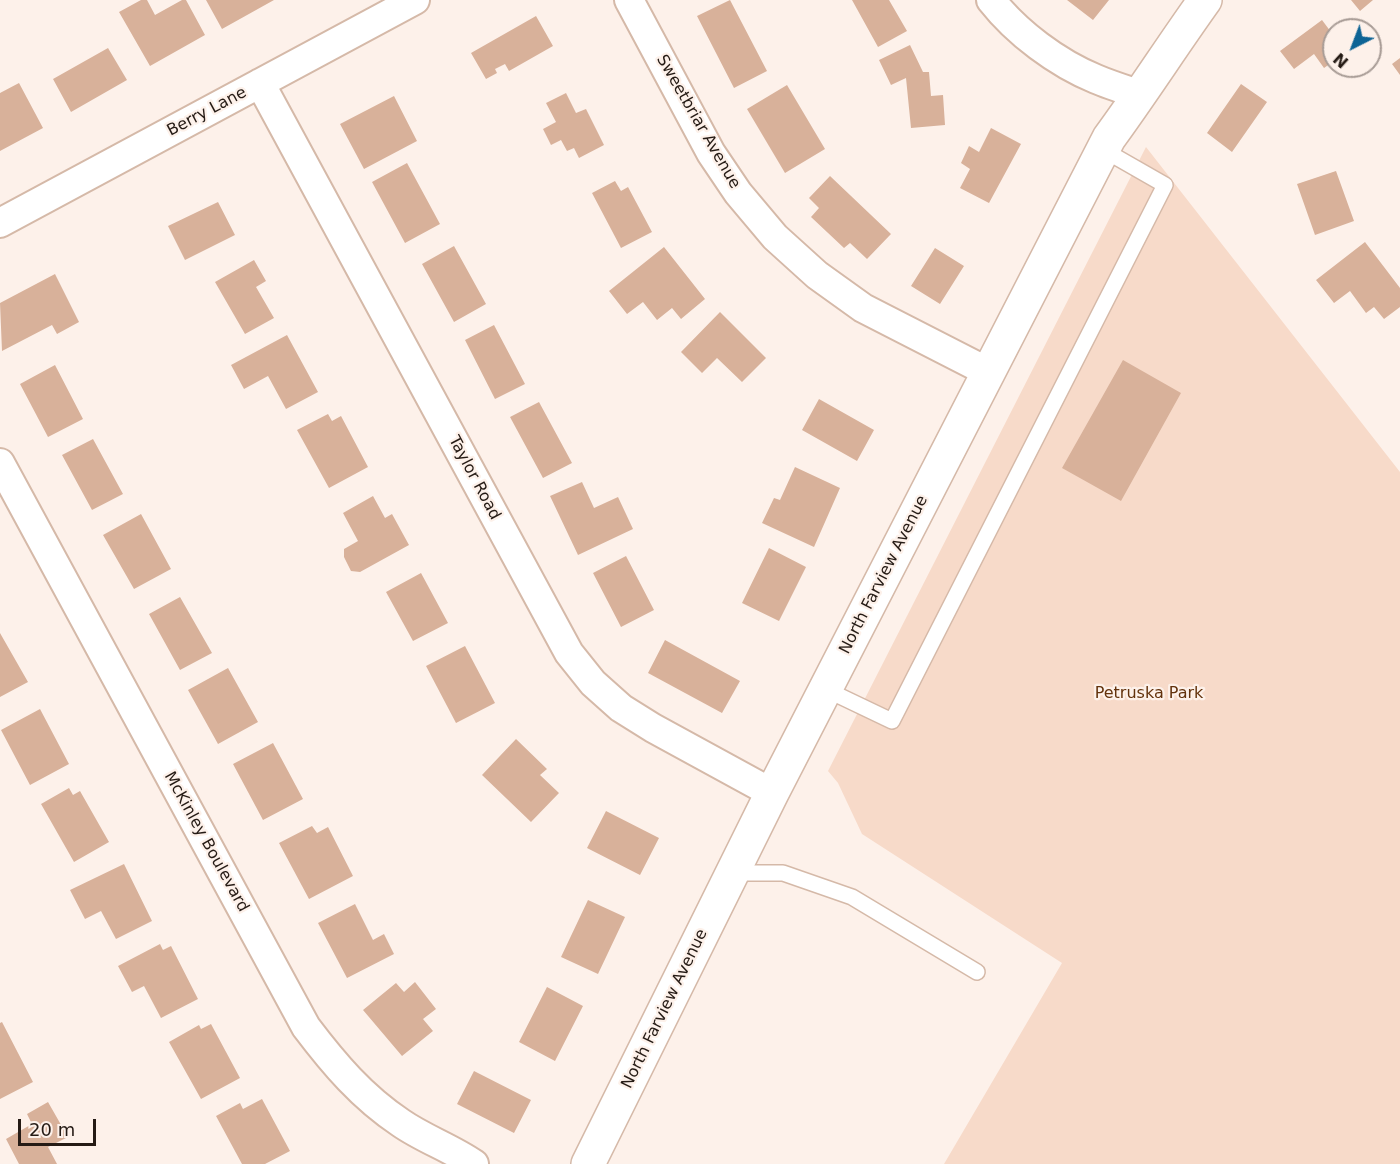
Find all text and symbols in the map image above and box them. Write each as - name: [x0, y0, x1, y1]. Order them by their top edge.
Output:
- north arrow: [1322, 18, 1382, 78]
- text: N: [1330, 49, 1352, 72]
- street label: Sweetbriar Avenue: [652, 52, 744, 192]
- street label: Berry Lane: [164, 83, 250, 141]
- street label: Taylor Road: [444, 433, 504, 523]
- street label: North Farview Avenue: [836, 493, 932, 657]
- park label: Petruska Park: [1095, 684, 1203, 704]
- street label: McKinley Boulevard: [159, 768, 253, 916]
- street label: North Farview Avenue: [618, 926, 712, 1092]
- scale bar: [21, 1107, 99, 1145]
- text: 20 m: [29, 1119, 75, 1140]

